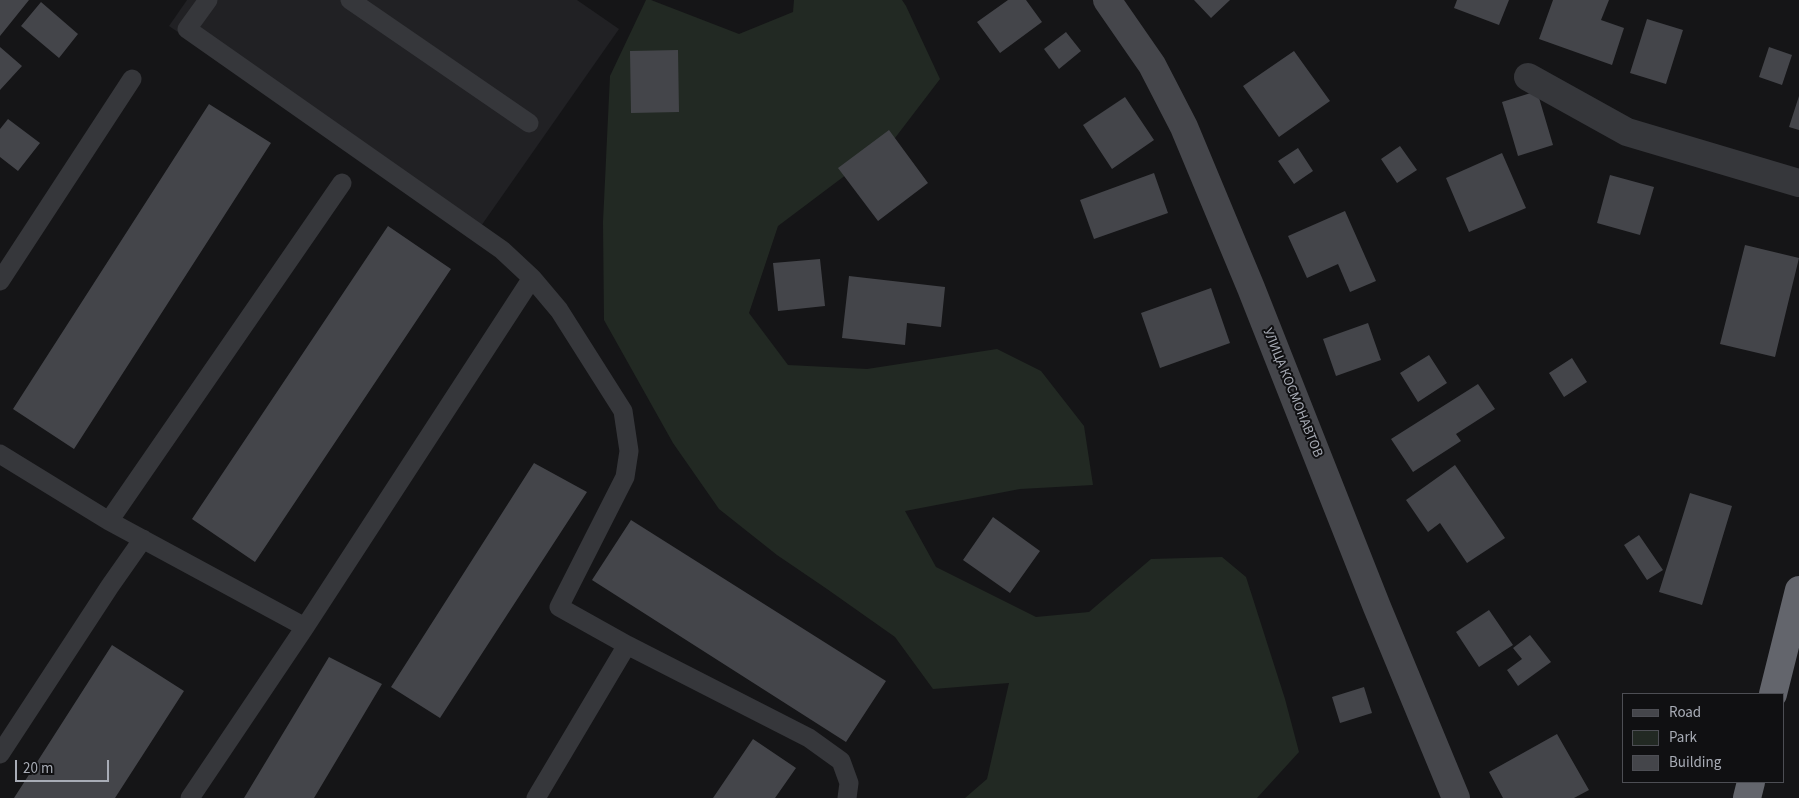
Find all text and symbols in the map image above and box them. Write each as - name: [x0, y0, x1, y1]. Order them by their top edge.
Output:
- street label: УЛИЦА КОСМОНАВТОВ: [1258, 326, 1326, 460]
- legend: [1622, 693, 1784, 783]
- text: Road: [1669, 702, 1701, 723]
- text: Park: [1669, 727, 1697, 748]
- scale bar: [18, 750, 111, 782]
- text: Building: [1669, 752, 1721, 773]
- text: 20 m: [23, 758, 53, 779]

